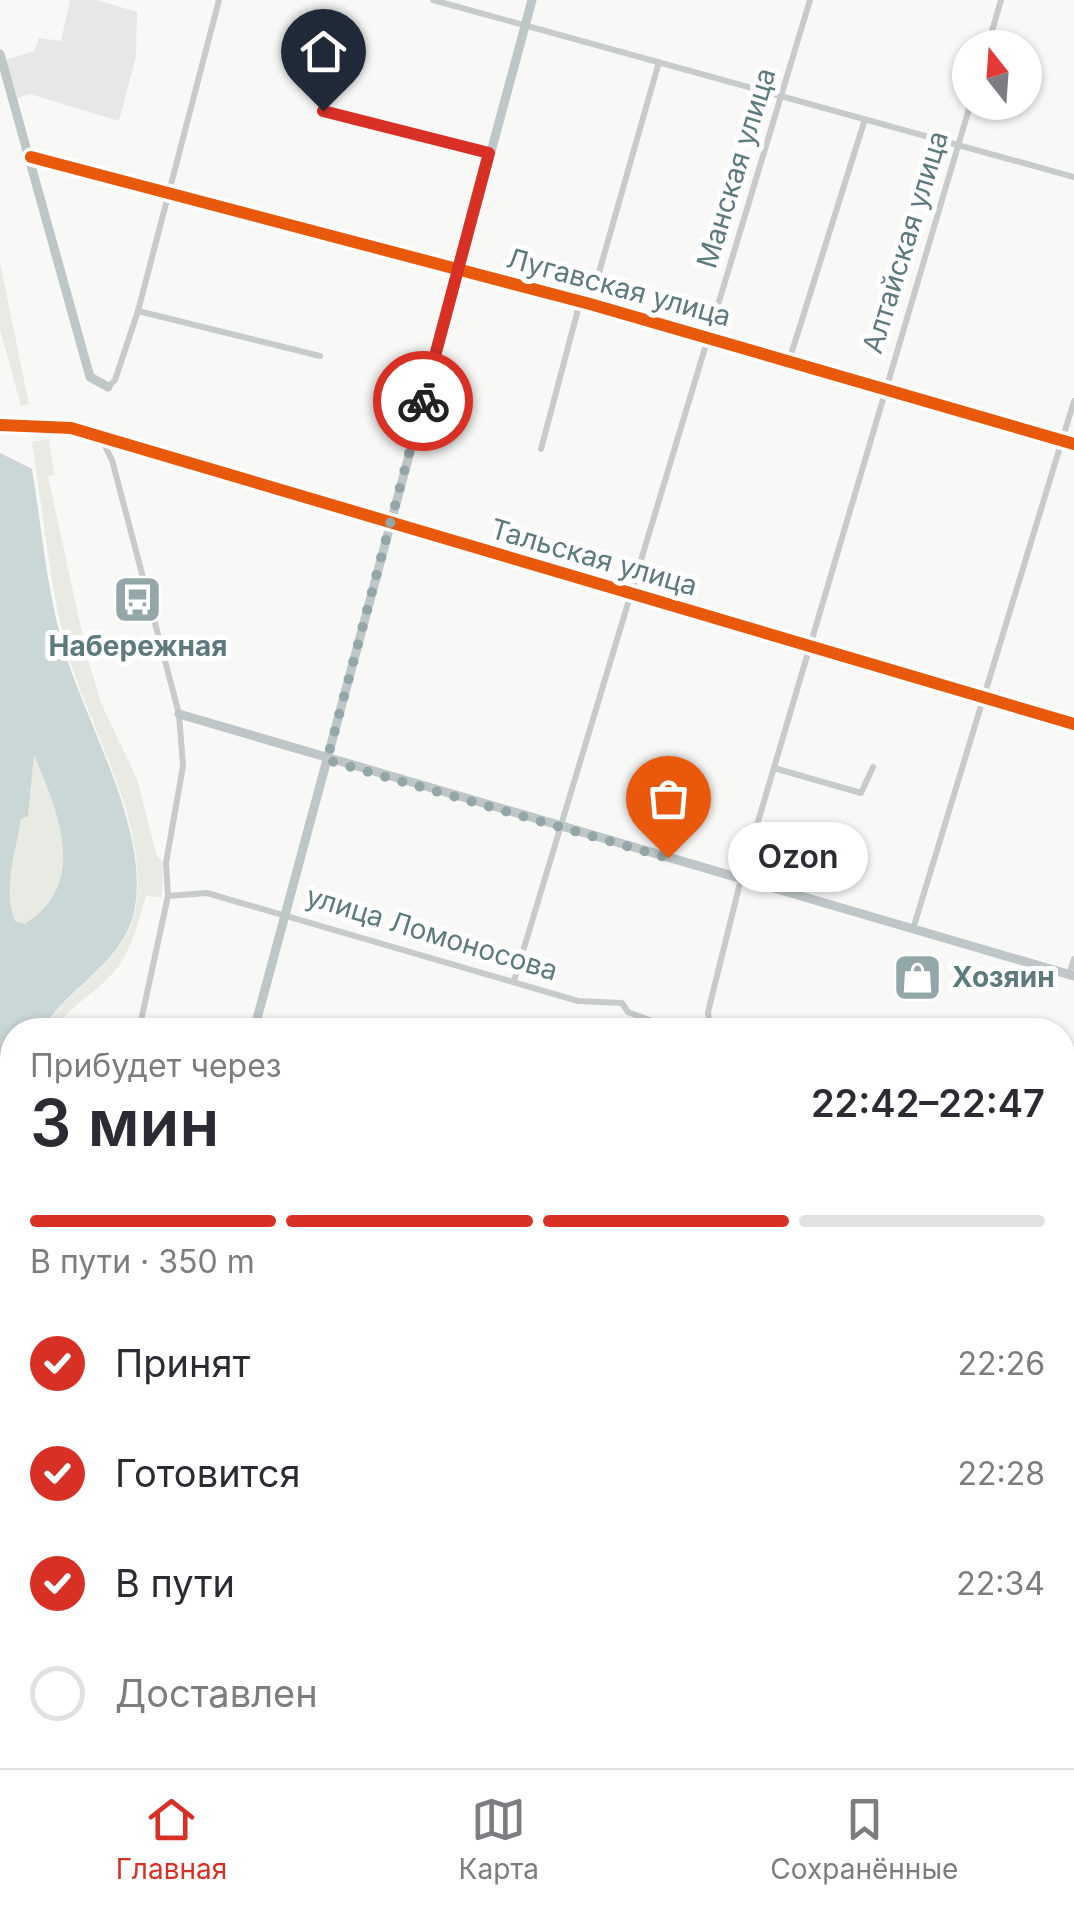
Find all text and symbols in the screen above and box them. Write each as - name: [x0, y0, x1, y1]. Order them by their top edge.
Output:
- pin: [281, 9, 366, 112]
- icon: home: [296, 24, 351, 79]
- north arrow: [952, 30, 1042, 120]
- map controls: [952, 30, 1042, 120]
- street label: Манская улица: [689, 64, 783, 272]
- street label: Алтайская улица: [855, 127, 955, 357]
- street label: Лугавская улица: [503, 241, 735, 333]
- courier: [373, 351, 473, 451]
- icon: bike: [396, 374, 451, 429]
- street label: Тальская улица: [487, 511, 701, 603]
- bus stop icon: Набережная: [112, 573, 164, 625]
- place label: Набережная: [49, 629, 227, 663]
- pin: [626, 756, 711, 859]
- icon: bag: [641, 771, 696, 826]
- callout: Ozon: [728, 823, 868, 893]
- text: Ozon: [757, 837, 839, 876]
- street label: улица Ломоносова: [302, 879, 562, 987]
- shop icon: Хозяин: [891, 951, 943, 1003]
- place label: Хозяин: [952, 960, 1055, 994]
- text: Прибудет через: [30, 1046, 282, 1085]
- text: 22:42–22:47: [811, 1080, 1045, 1126]
- text: 3 мин: [30, 1083, 219, 1162]
- text: В пути · 350 m: [30, 1242, 255, 1281]
- icon: check: [30, 1336, 85, 1391]
- text: Принят: [115, 1340, 250, 1386]
- text: 22:26: [957, 1344, 1045, 1383]
- icon: check: [30, 1446, 85, 1501]
- text: Готовится: [115, 1450, 300, 1496]
- text: 22:28: [957, 1454, 1045, 1493]
- icon: check: [30, 1556, 85, 1611]
- text: В пути: [115, 1560, 235, 1606]
- text: 22:34: [956, 1564, 1045, 1603]
- text: Доставлен: [115, 1670, 318, 1716]
- tab: Главная: [116, 1792, 227, 1886]
- tab: Карта: [459, 1792, 539, 1886]
- tab: Сохранённые: [770, 1792, 958, 1886]

